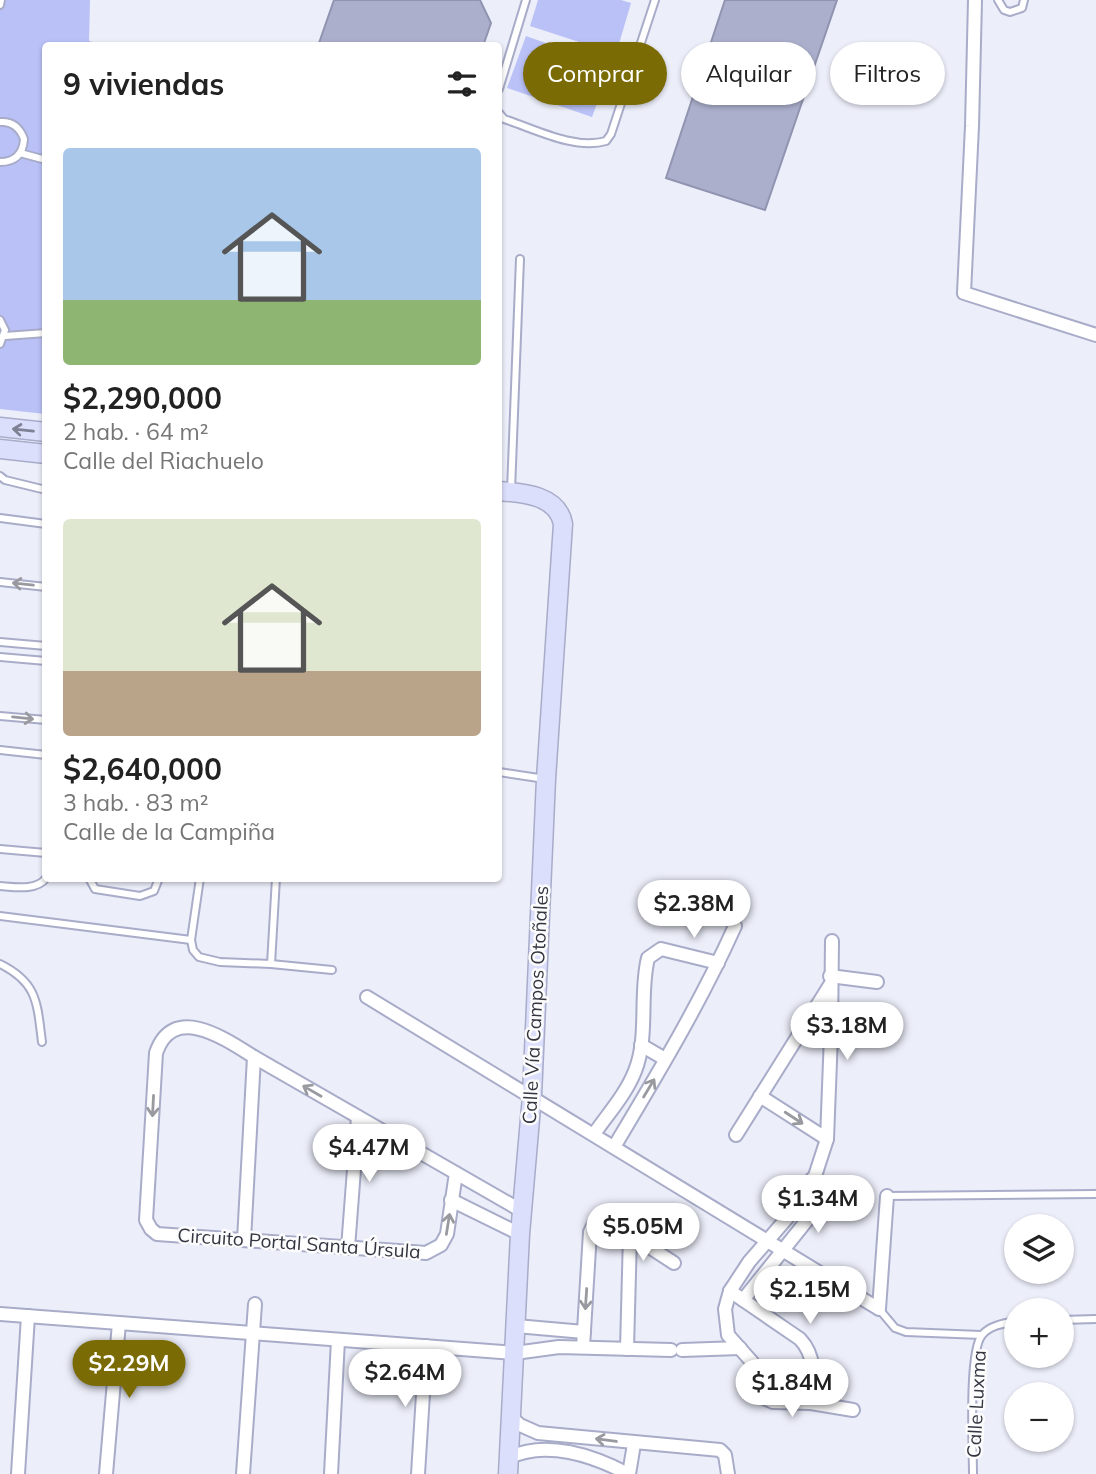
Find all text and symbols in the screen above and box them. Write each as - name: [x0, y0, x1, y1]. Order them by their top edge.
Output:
- chip: Comprar: [523, 42, 667, 105]
- chip: Alquilar: [681, 42, 816, 105]
- chip: Filtros: [830, 42, 945, 105]
- text: 9 viviendas: [63, 65, 224, 103]
- icon: filters: [443, 65, 481, 103]
- icon: home: [209, 194, 335, 320]
- text: $2,290,000: [63, 379, 222, 417]
- text: 2 hab. · 64 m²: [63, 417, 208, 446]
- one-way arrow: [12, 423, 35, 436]
- text: Calle del Riachuelo: [63, 446, 264, 475]
- icon: home: [209, 565, 335, 691]
- one-way arrow: [12, 578, 35, 591]
- one-way arrow: [11, 712, 34, 725]
- text: $2,640,000: [63, 750, 222, 788]
- text: 3 hab. · 83 m²: [63, 788, 208, 817]
- text: Calle de la Campiña: [63, 817, 275, 846]
- pin: $2.38M: [637, 880, 751, 940]
- street label: Calle Vía Campos Otoñales: [517, 885, 553, 1125]
- text: $2.38M: [654, 888, 734, 917]
- pin: $3.18M: [790, 1002, 904, 1062]
- text: $3.18M: [807, 1010, 887, 1039]
- one-way arrow: [642, 1078, 656, 1098]
- one-way arrow: [303, 1084, 323, 1098]
- one-way arrow: [146, 1094, 159, 1117]
- one-way arrow: [783, 1111, 803, 1125]
- pin: $4.47M: [312, 1124, 426, 1184]
- text: $4.47M: [329, 1132, 409, 1161]
- pin: $1.34M: [761, 1176, 875, 1235]
- text: $1.34M: [778, 1183, 858, 1212]
- pin: $5.05M: [586, 1204, 700, 1263]
- text: $5.05M: [603, 1211, 683, 1240]
- one-way arrow: [442, 1213, 455, 1236]
- map controls: [1004, 1214, 1074, 1452]
- button: layers: [1004, 1214, 1074, 1284]
- street label: Circuito Portal Santa Úrsula: [177, 1223, 421, 1263]
- pin: $2.15M: [753, 1266, 867, 1326]
- text: $2.15M: [770, 1274, 850, 1303]
- one-way arrow: [579, 1287, 592, 1309]
- button: +: [1004, 1298, 1074, 1368]
- pin: $2.29M: [72, 1340, 186, 1400]
- text: $2.29M: [89, 1348, 169, 1377]
- pin: $2.64M: [348, 1350, 462, 1409]
- street label: Calle Luxma: [961, 1350, 991, 1458]
- text: $2.64M: [365, 1357, 445, 1386]
- pin: $1.84M: [735, 1360, 849, 1419]
- text: $1.84M: [752, 1367, 832, 1396]
- button: −: [1004, 1382, 1074, 1452]
- one-way arrow: [596, 1433, 618, 1446]

